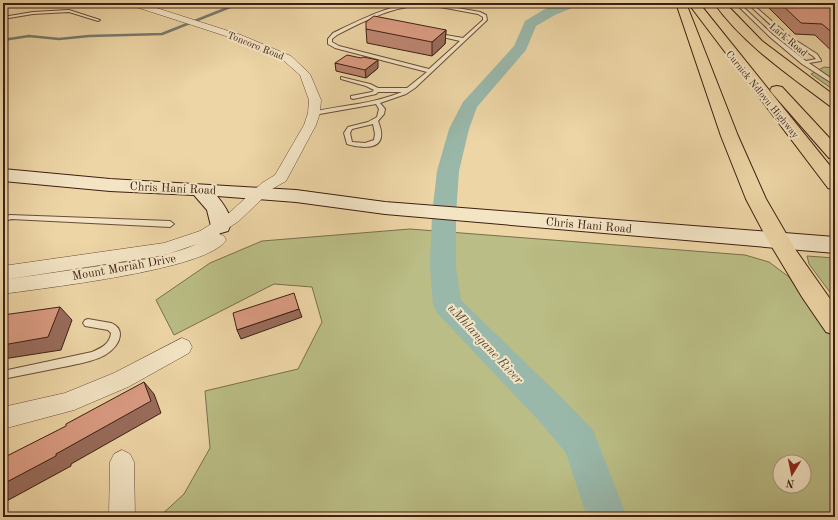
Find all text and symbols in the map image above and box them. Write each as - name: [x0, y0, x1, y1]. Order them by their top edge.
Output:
- street label: Lark Road: [768, 21, 809, 58]
- street label: Toncoro Road: [226, 30, 285, 62]
- street label: Curnick Ndlovu Highway: [724, 49, 801, 141]
- street label: Chris Hani Road: [129, 181, 216, 197]
- street label: Chris Hani Road: [545, 216, 633, 236]
- street label: Mount Moriah Drive: [71, 253, 178, 283]
- water label: uMhlangane River: [445, 301, 525, 387]
- north arrow: [772, 454, 812, 494]
- text: N: [785, 476, 796, 489]

